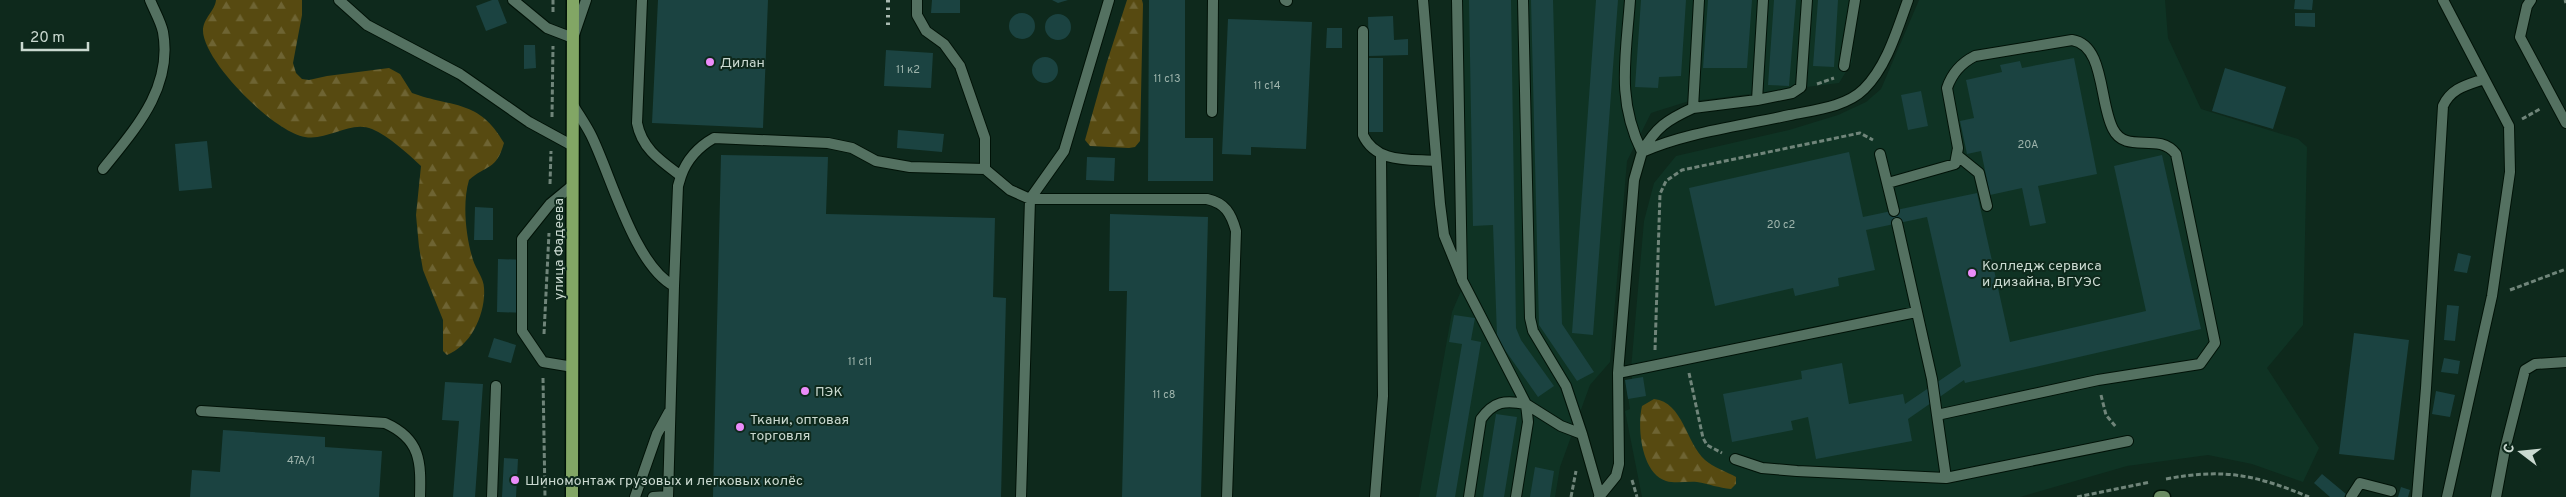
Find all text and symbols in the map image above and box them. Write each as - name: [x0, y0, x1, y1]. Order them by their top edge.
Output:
- scale bar: [22, 20, 89, 52]
- text: 20 m: [30, 29, 65, 48]
- place label: Дилан: [720, 55, 765, 72]
- marker: Дилан: [704, 56, 716, 68]
- house number: 11 к2: [896, 63, 920, 77]
- house number: 11 с13: [1153, 72, 1181, 86]
- house number: 11 с14: [1253, 79, 1281, 93]
- house number: 20А: [2018, 138, 2038, 152]
- street label: улица Фадеева: [551, 198, 568, 300]
- house number: 20 с2: [1767, 218, 1795, 232]
- place label: Колледж сервиса и дизайна, ВГУЭС: [1982, 258, 2102, 291]
- marker: Колледж сервиса и дизайна, ВГУЭС: [1966, 267, 1978, 279]
- house number: 11 с11: [848, 355, 872, 369]
- place label: ПЭК: [815, 384, 843, 401]
- marker: ПЭК: [799, 385, 811, 397]
- house number: 11 с8: [1152, 388, 1176, 402]
- place label: Ткани, оптовая торговля: [750, 412, 849, 445]
- marker: Ткани, оптовая торговля: [734, 421, 746, 433]
- north arrow: [2496, 427, 2546, 477]
- text: С: [2501, 442, 2519, 455]
- house number: 47А/1: [287, 454, 315, 468]
- place label: Шиномонтаж грузовых и легковых колёс: [525, 473, 803, 490]
- marker: Шиномонтаж грузовых и легковых колёс: [509, 474, 521, 486]

